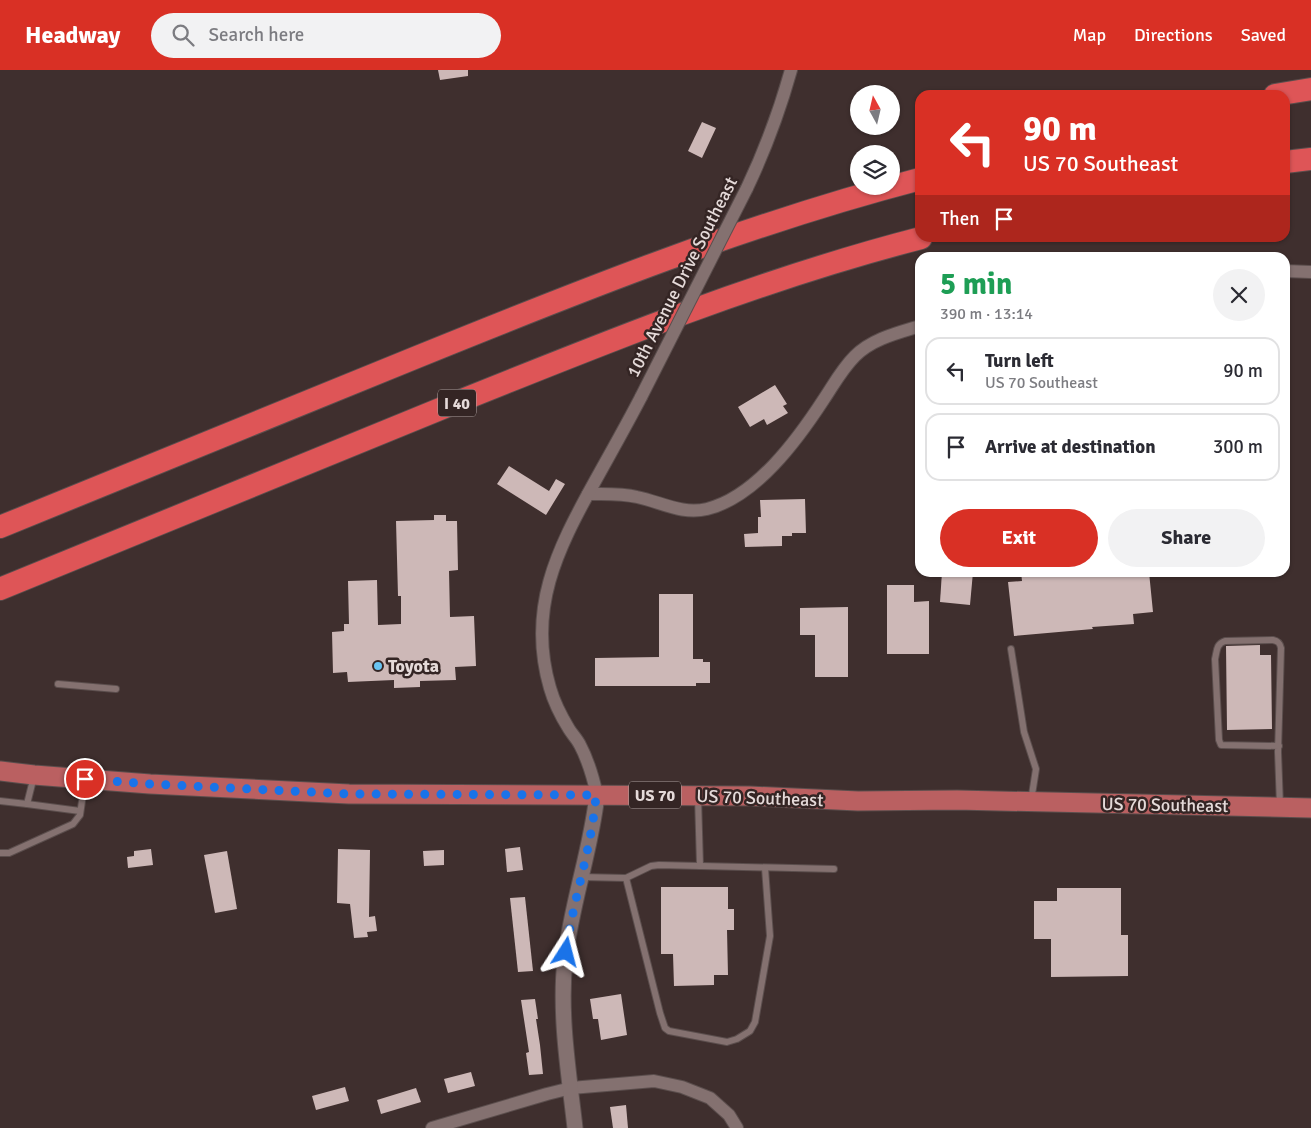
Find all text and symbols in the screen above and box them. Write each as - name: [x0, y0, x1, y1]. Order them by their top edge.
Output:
- search box: [151, 13, 501, 58]
- text: Headway: [25, 20, 121, 50]
- icon: search: [169, 21, 197, 49]
- text: Search here: [209, 23, 304, 47]
- text: Map: [1073, 24, 1106, 46]
- text: Directions: [1134, 24, 1213, 46]
- text: Saved: [1241, 24, 1286, 46]
- north arrow: [850, 85, 900, 135]
- map controls: [850, 85, 900, 195]
- text: 90 m: [1023, 107, 1097, 150]
- icon: left: [940, 110, 1005, 175]
- button: layers: [850, 145, 900, 195]
- text: US 70 Southeast: [1023, 150, 1178, 177]
- street label: 10th Avenue Drive Southeast: [622, 173, 742, 381]
- icon: arrive: [990, 205, 1018, 233]
- text: Then: [940, 207, 980, 231]
- text: 5 min: [940, 266, 1012, 303]
- button: close: [1213, 269, 1265, 321]
- text: 390 m · 13:14: [940, 304, 1033, 324]
- text: Turn left: [985, 349, 1054, 373]
- icon: left: [942, 357, 970, 385]
- text: 90 m: [1223, 359, 1263, 383]
- text: US 70 Southeast: [985, 373, 1098, 393]
- road number: I 40: [438, 389, 476, 416]
- icon: arrive: [942, 433, 970, 461]
- text: Arrive at destination: [985, 435, 1156, 459]
- text: 300 m: [1213, 435, 1263, 459]
- button: Exit: [940, 509, 1098, 567]
- button: Share: [1108, 509, 1265, 567]
- place label: Toyota: [388, 655, 439, 677]
- marker: Toyota: [372, 660, 384, 672]
- pin: [64, 758, 106, 800]
- icon: arrive: [71, 765, 99, 793]
- road number: US 70: [629, 782, 681, 808]
- street label: US 70 Southeast: [696, 785, 824, 811]
- street label: US 70 Southeast: [1101, 793, 1229, 817]
- position arrow: [539, 925, 591, 977]

